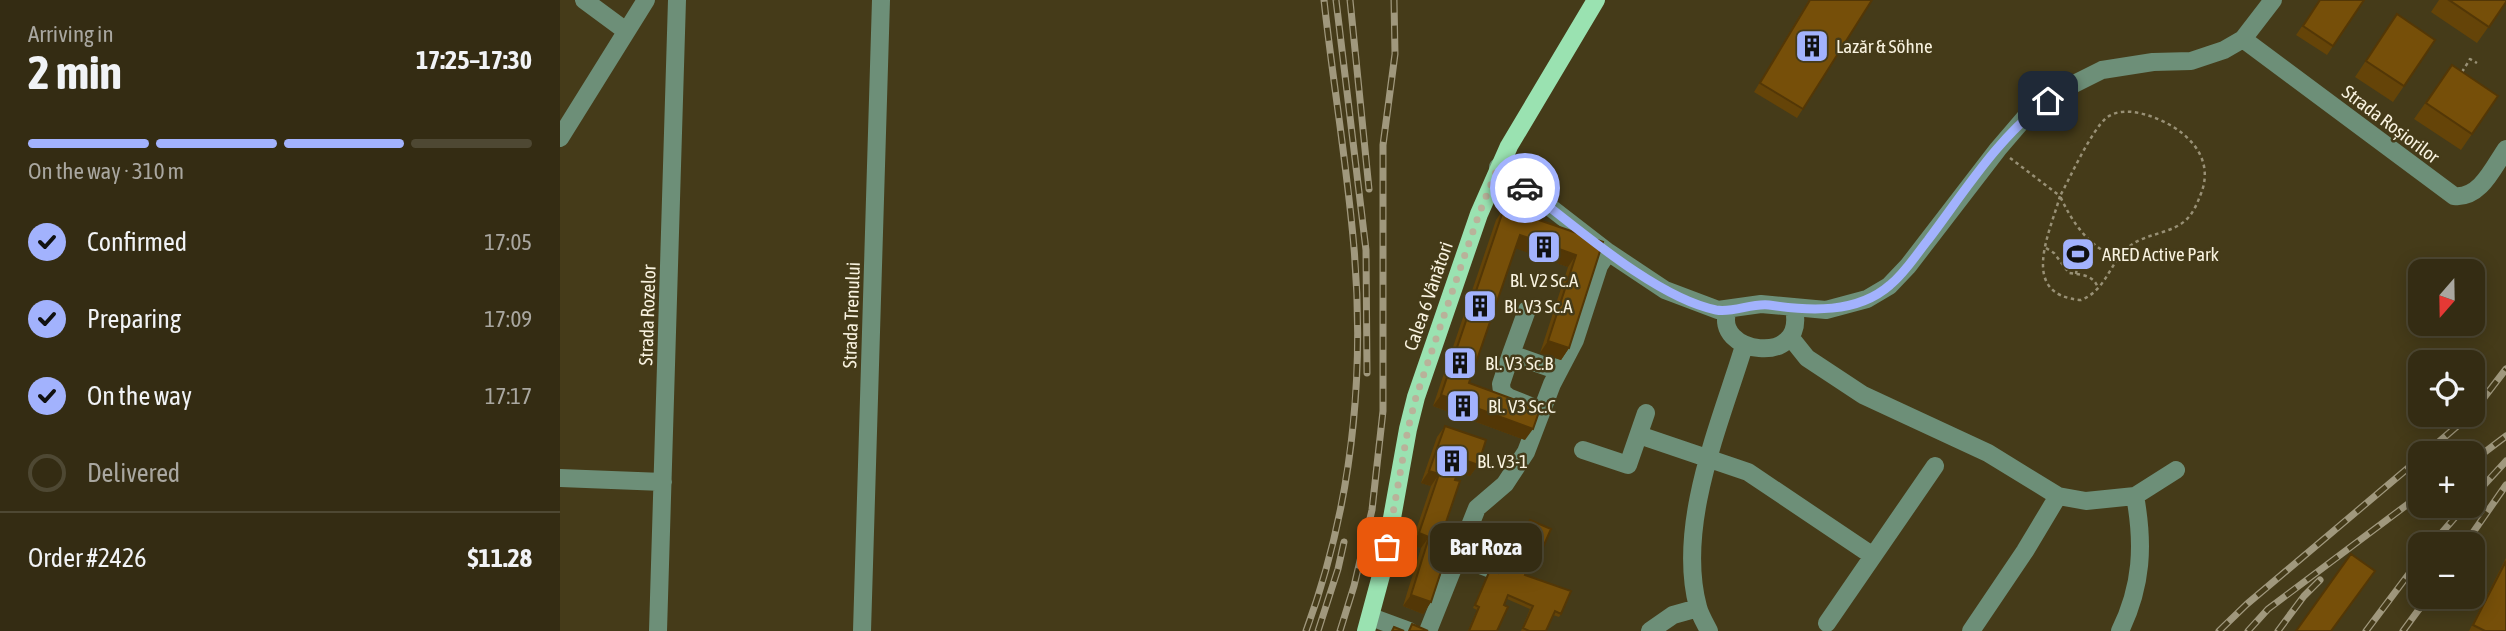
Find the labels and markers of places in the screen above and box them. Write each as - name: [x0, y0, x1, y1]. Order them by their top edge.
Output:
- building icon: Lazăr & Söhne: [1793, 27, 1831, 65]
- place label: Lazăr & Söhne: [1836, 35, 1933, 57]
- pin: [2018, 71, 2078, 131]
- building icon: Bl. V2 Sc.A: [1525, 228, 1563, 266]
- sports icon: ARED Active Park: [2059, 235, 2097, 273]
- place label: ARED Active Park: [2102, 243, 2220, 265]
- place label: Bl. V2 Sc.A: [1510, 269, 1579, 291]
- building icon: Bl. V3 Sc.A: [1461, 287, 1499, 325]
- place label: Bl. V3 Sc.A: [1504, 295, 1573, 317]
- building icon: Bl. V3 Sc.B: [1441, 344, 1479, 382]
- place label: Bl. V3 Sc.B: [1485, 352, 1553, 374]
- building icon: Bl. V3 Sc.C: [1444, 387, 1482, 425]
- place label: Bl. V3 Sc.C: [1488, 395, 1556, 417]
- building icon: Bl. V3-1: [1433, 442, 1471, 480]
- place label: Bl. V3-1: [1477, 450, 1528, 472]
- pin: [1357, 517, 1417, 577]
- callout: Bar Roza: [1429, 522, 1541, 572]

